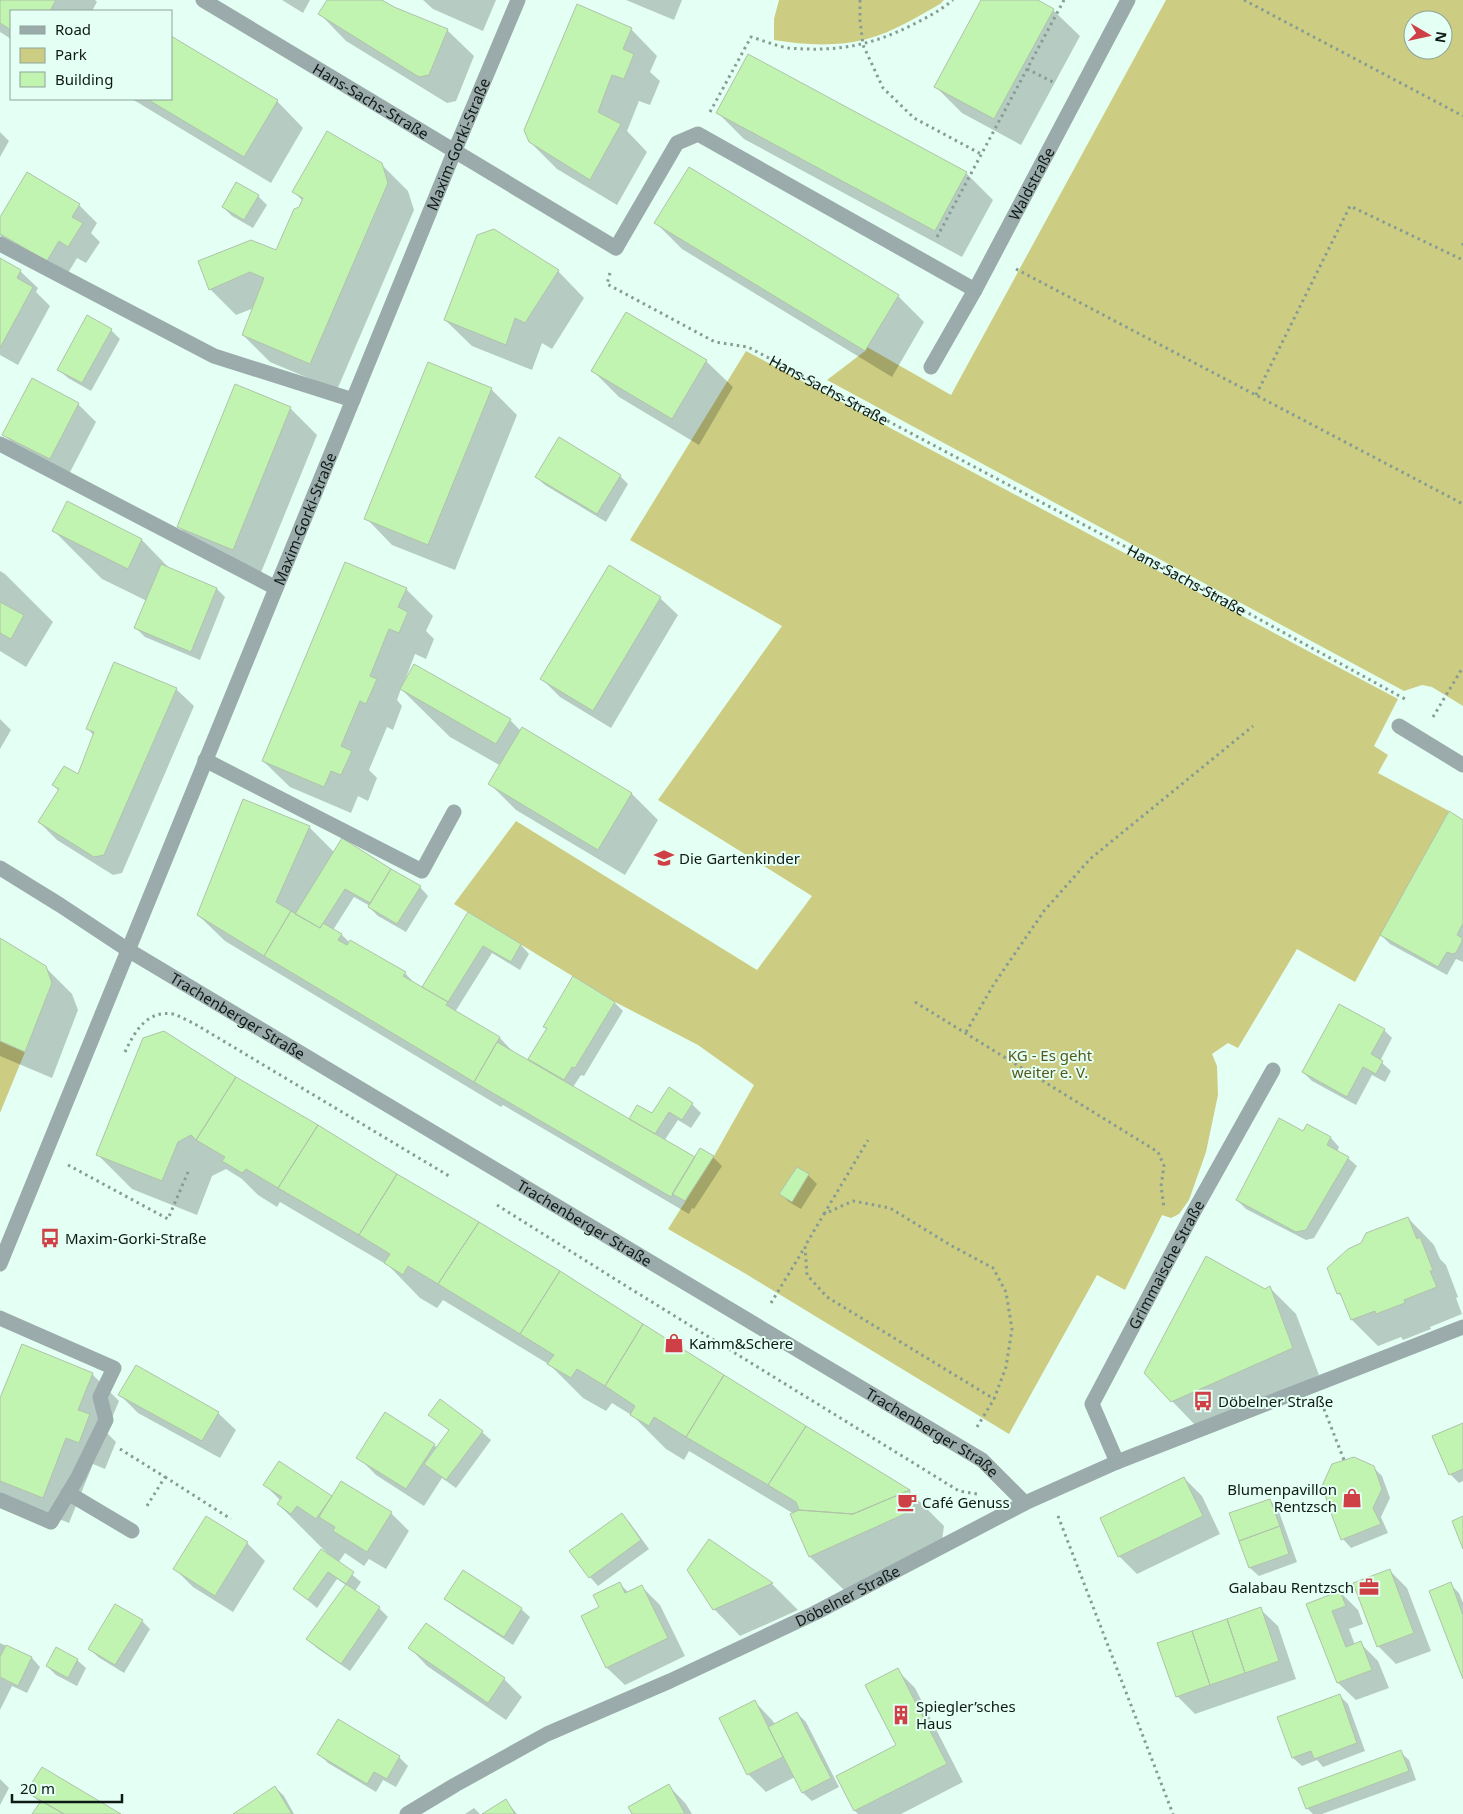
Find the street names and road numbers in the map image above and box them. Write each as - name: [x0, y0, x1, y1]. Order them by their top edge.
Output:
- street label: Hans-Sachs-Straße: [309, 58, 433, 143]
- street label: Maxim-Gorki-Straße: [421, 75, 494, 213]
- street label: Waldstraße: [1004, 144, 1059, 224]
- street label: Hans-Sachs-Straße: [766, 350, 892, 430]
- street label: Maxim-Gorki-Straße: [268, 449, 340, 588]
- street label: Hans-Sachs-Straße: [1124, 540, 1250, 620]
- street label: Trachenberger Straße: [167, 968, 309, 1064]
- street label: Trachenberger Straße: [514, 1175, 656, 1271]
- street label: Grimmaische Straße: [1123, 1196, 1208, 1332]
- street label: Trachenberger Straße: [862, 1383, 1003, 1481]
- street label: Döbelner Straße: [792, 1560, 903, 1631]

